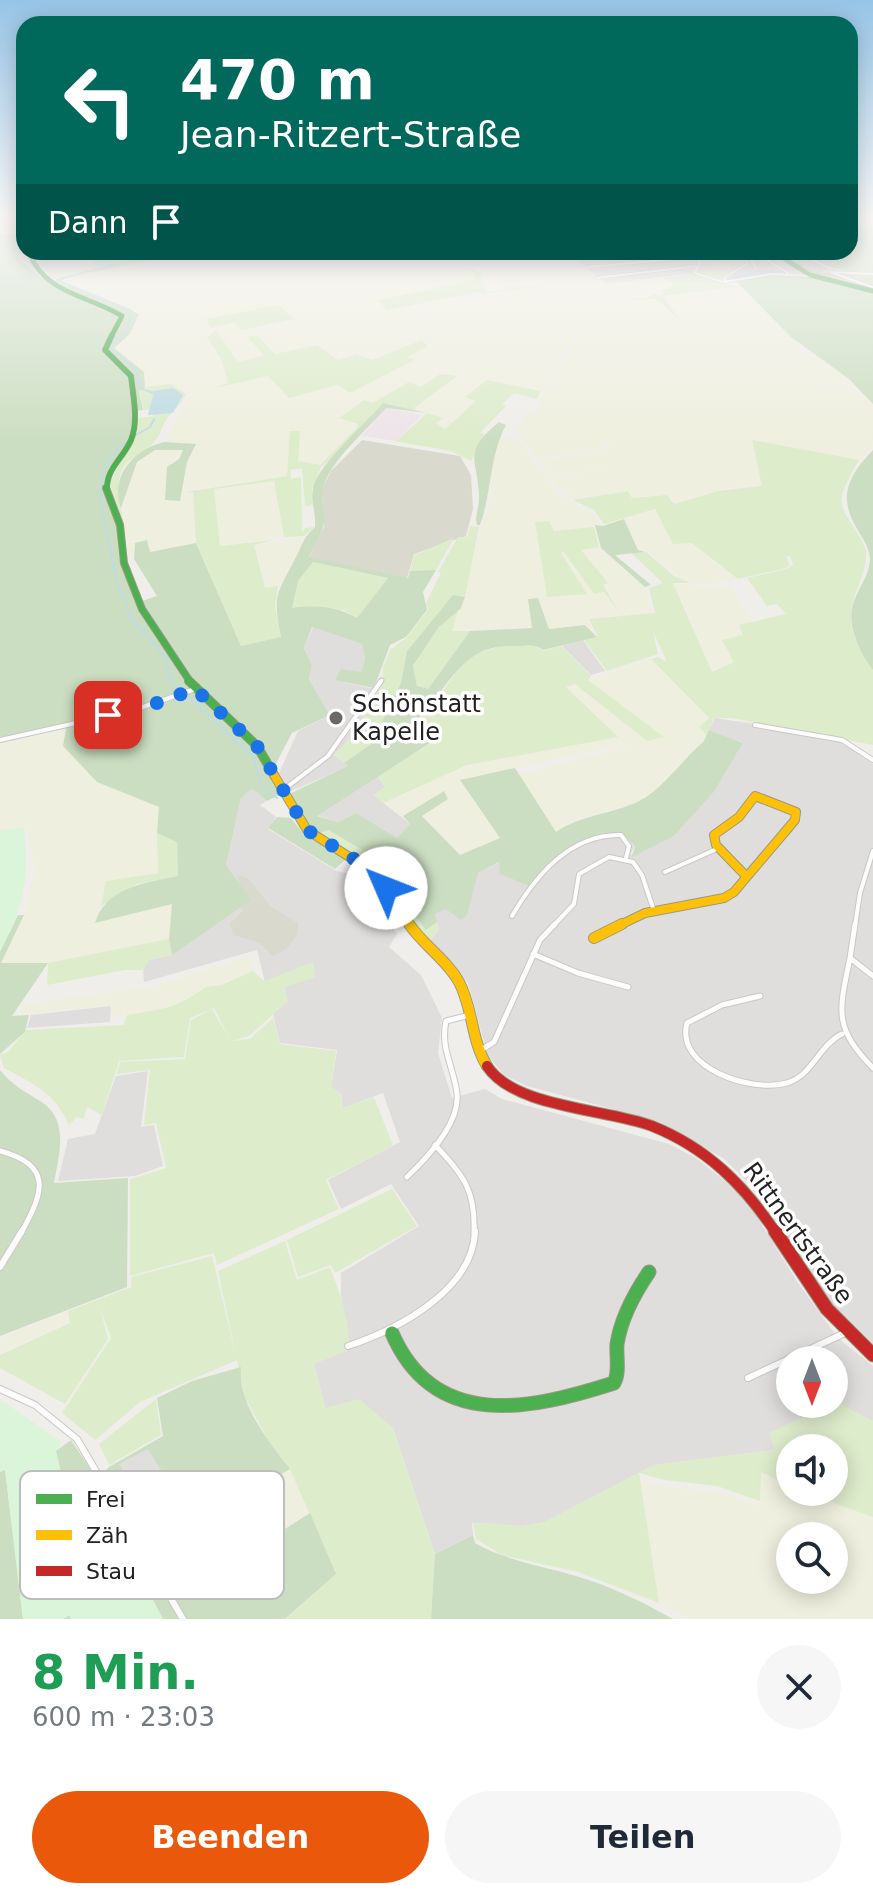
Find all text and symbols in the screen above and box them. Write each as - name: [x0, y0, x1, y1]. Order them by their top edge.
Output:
- text: 470 m: [180, 47, 375, 112]
- icon: left: [48, 48, 152, 152]
- text: Jean-Ritzert-Straße: [180, 114, 521, 155]
- icon: arrive: [144, 200, 188, 244]
- text: Dann: [48, 205, 128, 240]
- pin: [74, 681, 142, 749]
- place label: Schönstatt Kapelle: [352, 690, 481, 746]
- icon: arrive: [86, 693, 130, 737]
- marker: Schönstatt Kapelle: [327, 709, 345, 727]
- position arrow: [344, 846, 428, 930]
- street label: Rittnertstraße: [737, 1157, 859, 1309]
- north arrow: [776, 1346, 848, 1418]
- map controls: [776, 1346, 848, 1594]
- button: sound: [776, 1434, 848, 1506]
- legend: [20, 1471, 284, 1599]
- text: Frei: [86, 1487, 125, 1512]
- button: search: [776, 1522, 848, 1594]
- text: Zäh: [86, 1523, 129, 1548]
- text: Stau: [86, 1559, 136, 1584]
- text: 8 Min.: [32, 1644, 199, 1700]
- button: close: [757, 1645, 841, 1729]
- text: 600 m · 23:03: [32, 1702, 215, 1732]
- button: Beenden: [32, 1791, 429, 1883]
- button: Teilen: [445, 1791, 841, 1883]

